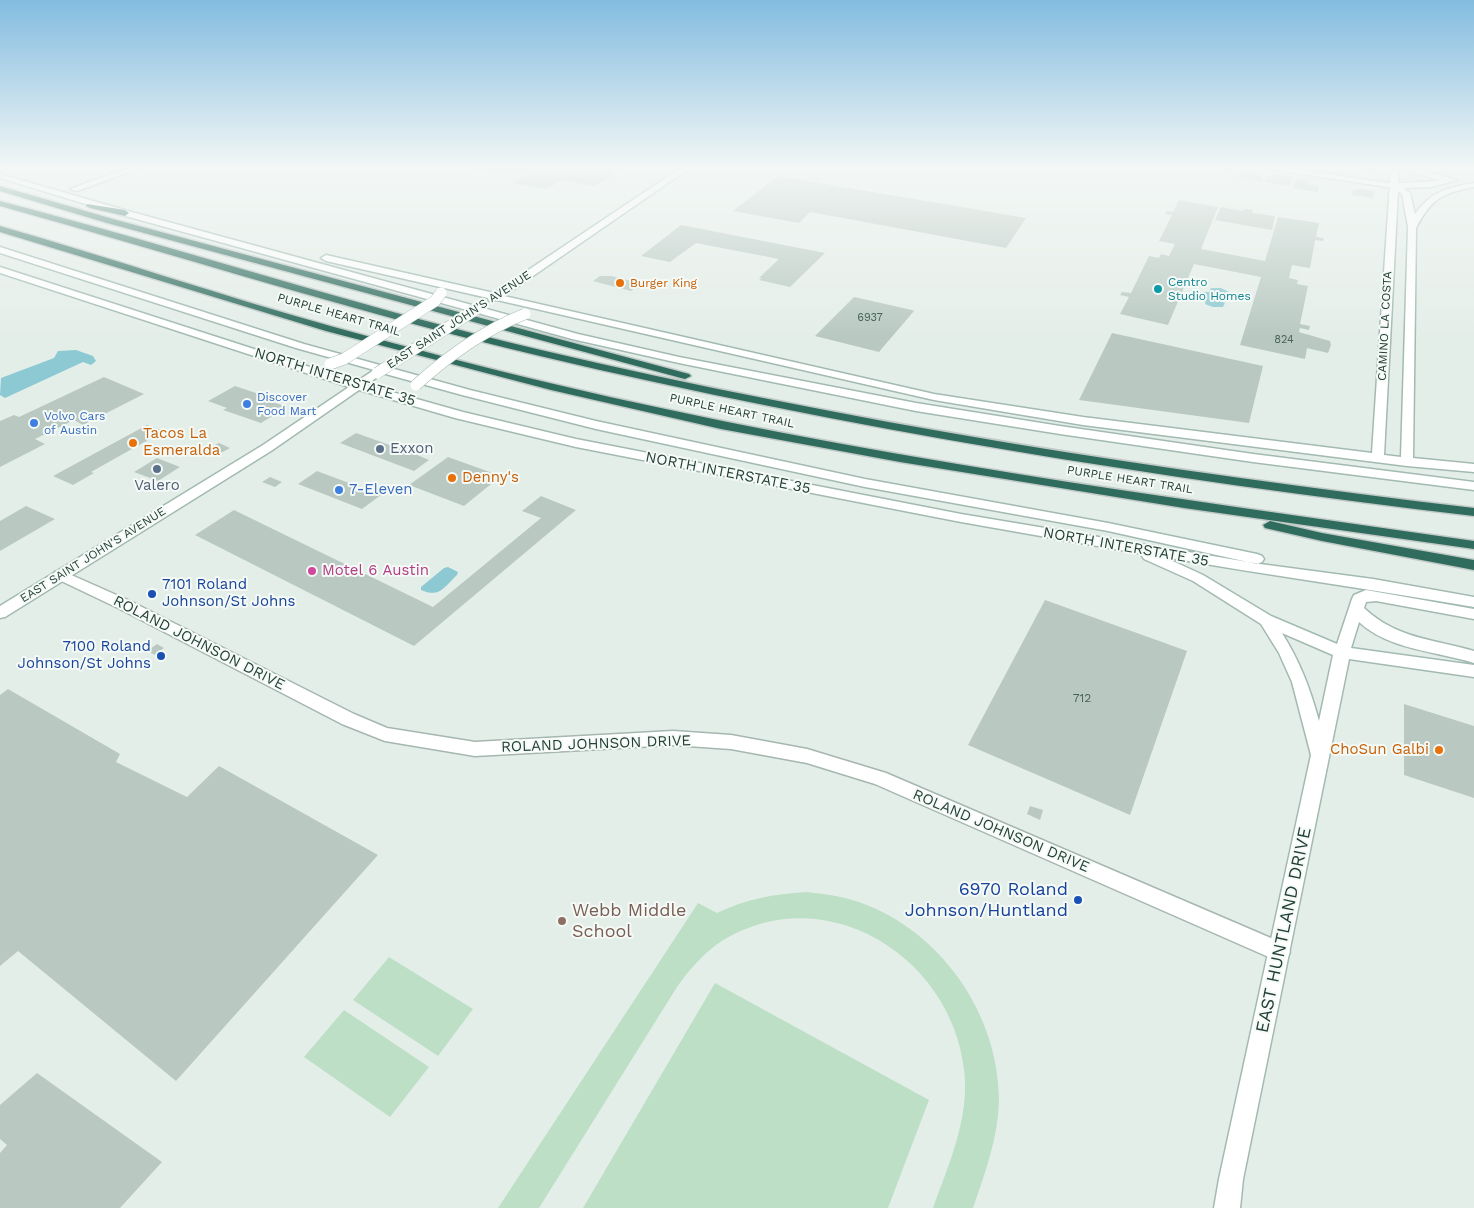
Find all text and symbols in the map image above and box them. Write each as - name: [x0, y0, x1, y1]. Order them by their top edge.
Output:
- street label: EAST SAINT JOHN'S AVENUE: [384, 268, 534, 372]
- street label: CAMINO LA COSTA: [1375, 271, 1395, 381]
- place label: Centro Studio Homes: [1168, 275, 1251, 303]
- place label: Burger King: [630, 276, 697, 290]
- marker: Burger King: [614, 277, 626, 289]
- marker: Centro Studio Homes: [1152, 283, 1164, 295]
- street label: PURPLE HEART TRAIL: [276, 291, 402, 339]
- house number: 6937: [857, 311, 883, 325]
- house number: 824: [1274, 333, 1294, 347]
- street label: NORTH INTERSTATE 35: [252, 344, 418, 410]
- place label: Discover Food Mart: [257, 390, 316, 418]
- street label: PURPLE HEART TRAIL: [668, 391, 796, 431]
- marker: Discover Food Mart: [241, 398, 253, 410]
- place label: Volvo Cars of Austin: [44, 409, 105, 437]
- marker: Volvo Cars of Austin: [28, 417, 40, 429]
- place label: Tacos La Esmeralda: [143, 425, 220, 460]
- marker: Tacos La Esmeralda: [127, 437, 139, 449]
- place label: Exxon: [390, 440, 434, 458]
- marker: Exxon: [374, 443, 386, 455]
- street label: NORTH INTERSTATE 35: [644, 448, 812, 498]
- marker: Valero: [151, 463, 163, 475]
- street label: PURPLE HEART TRAIL: [1066, 463, 1194, 497]
- place label: Denny's: [462, 469, 519, 487]
- marker: Denny's: [446, 472, 458, 484]
- place label: Valero: [134, 477, 180, 495]
- place label: 7-Eleven: [349, 481, 413, 499]
- marker: 7-Eleven: [333, 484, 345, 496]
- street label: EAST SAINT JOHN'S AVENUE: [18, 504, 168, 606]
- street label: NORTH INTERSTATE 35: [1042, 524, 1210, 570]
- place label: Motel 6 Austin: [322, 562, 429, 580]
- marker: Motel 6 Austin: [306, 565, 318, 577]
- place label: 7101 Roland Johnson/St Johns: [162, 576, 295, 611]
- marker: 7101 Roland Johnson/St Johns: [146, 588, 158, 600]
- street label: ROLAND JOHNSON DRIVE: [110, 592, 288, 694]
- place label: 7100 Roland Johnson/St Johns: [18, 638, 151, 673]
- marker: 7100 Roland Johnson/St Johns: [155, 650, 167, 662]
- house number: 712: [1073, 691, 1091, 705]
- street label: ROLAND JOHNSON DRIVE: [501, 732, 691, 756]
- place label: ChoSun Galbi: [1330, 741, 1429, 759]
- marker: ChoSun Galbi: [1433, 744, 1445, 756]
- street label: ROLAND JOHNSON DRIVE: [910, 786, 1092, 876]
- street label: EAST HUNTLAND DRIVE: [1252, 825, 1316, 1035]
- place label: 6970 Roland Johnson/Huntland: [905, 879, 1068, 922]
- marker: 6970 Roland Johnson/Huntland: [1072, 894, 1084, 906]
- place label: Webb Middle School: [572, 900, 686, 942]
- marker: Webb Middle School: [556, 915, 568, 927]

